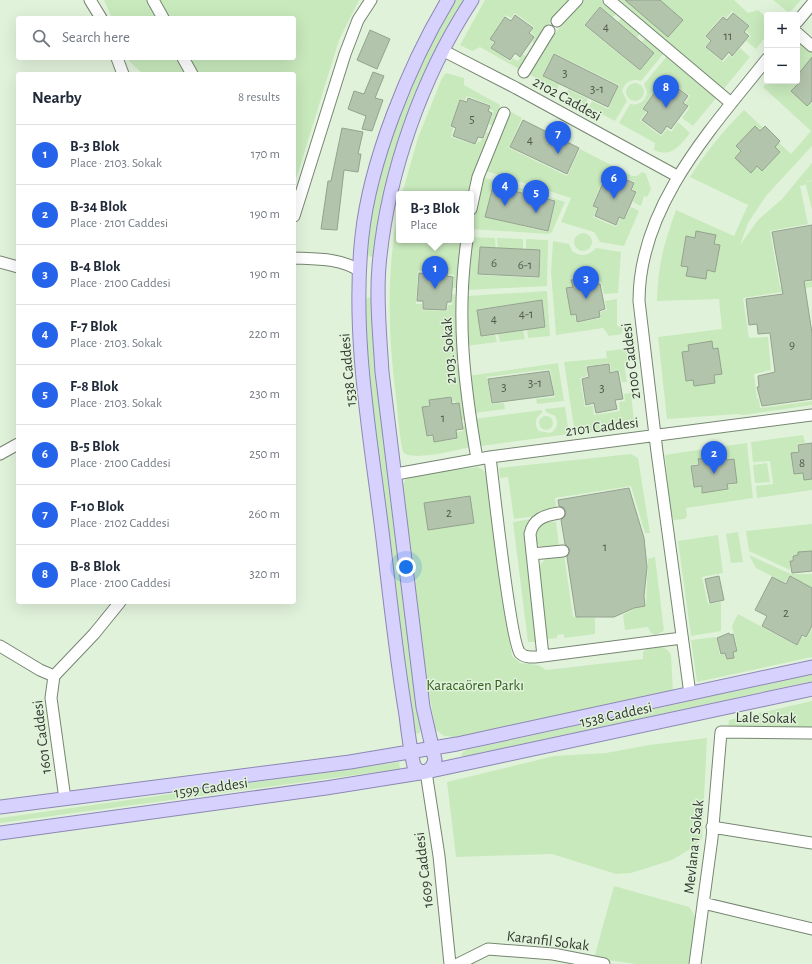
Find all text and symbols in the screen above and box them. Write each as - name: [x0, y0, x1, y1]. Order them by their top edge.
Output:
- map controls: [764, 12, 800, 84]
- button: +: [764, 12, 800, 48]
- search box: [16, 16, 296, 60]
- house number: 4: [603, 21, 609, 34]
- icon: search: [30, 27, 52, 49]
- text: Search here: [62, 30, 130, 45]
- house number: 11: [724, 30, 732, 43]
- button: −: [764, 48, 800, 84]
- house number: 3: [562, 67, 568, 80]
- street label: 2102 Caddesi: [530, 74, 604, 124]
- pin: 8: [653, 75, 679, 108]
- house number: 3-1: [590, 83, 604, 96]
- text: Nearby: [32, 89, 82, 106]
- text: 8 results: [238, 91, 280, 104]
- house number: 5: [469, 113, 475, 126]
- pin: 7: [545, 121, 571, 154]
- house number: 4: [527, 134, 533, 147]
- text: B-3 Blok: [70, 139, 119, 154]
- text: 1: [43, 148, 47, 161]
- text: 170 m: [251, 148, 280, 161]
- text: Place · 2103. Sokak: [70, 157, 162, 170]
- pin: 6: [601, 166, 627, 199]
- pin: 4: [492, 173, 518, 206]
- pin: 5: [523, 180, 549, 213]
- popup: [396, 191, 474, 243]
- text: B-34 Blok: [70, 199, 127, 214]
- text: B-3 Blok: [410, 201, 460, 216]
- text: 2: [42, 208, 48, 221]
- text: 190 m: [250, 208, 280, 221]
- text: Place · 2101 Caddesi: [70, 217, 168, 230]
- text: Place: [410, 219, 437, 232]
- pin: 1: [422, 256, 448, 289]
- house number: 6: [491, 257, 497, 270]
- text: B-4 Blok: [70, 259, 121, 274]
- house number: 6-1: [518, 259, 532, 272]
- pin: 3: [573, 266, 599, 299]
- text: 3: [42, 268, 48, 281]
- text: 190 m: [250, 268, 280, 281]
- text: Place · 2100 Caddesi: [70, 277, 171, 290]
- house number: 4-1: [519, 308, 533, 321]
- house number: 4: [491, 313, 497, 326]
- street label: 2103. Sokak: [439, 317, 459, 385]
- text: F-7 Blok: [70, 319, 117, 334]
- street label: 2100 Caddesi: [619, 322, 643, 400]
- text: 4: [42, 328, 48, 341]
- text: 220 m: [249, 328, 280, 341]
- street label: 1538 Caddesi: [337, 333, 359, 407]
- text: Place · 2103. Sokak: [70, 337, 162, 350]
- house number: 9: [789, 339, 795, 352]
- house number: 3-1: [528, 377, 542, 390]
- text: F-8 Blok: [70, 379, 118, 394]
- house number: 3: [501, 381, 507, 394]
- house number: 3: [599, 382, 605, 395]
- text: 5: [42, 388, 48, 401]
- text: 230 m: [249, 388, 280, 401]
- text: Place · 2103. Sokak: [70, 397, 162, 410]
- house number: 1: [441, 412, 445, 425]
- street label: 2101 Caddesi: [564, 415, 640, 439]
- text: B-5 Blok: [70, 439, 119, 454]
- pin: 2: [701, 441, 727, 474]
- text: 6: [42, 448, 48, 461]
- text: 250 m: [249, 448, 280, 461]
- text: Place · 2100 Caddesi: [70, 457, 171, 470]
- house number: 8: [799, 457, 805, 470]
- text: F-10 Blok: [70, 499, 124, 514]
- house number: 2: [446, 507, 452, 520]
- text: 7: [42, 508, 48, 521]
- text: 260 m: [249, 508, 280, 521]
- text: Place · 2102 Caddesi: [70, 517, 170, 530]
- house number: 1: [603, 541, 607, 554]
- your location: [396, 557, 416, 577]
- text: B-8 Blok: [70, 559, 120, 574]
- text: 8: [42, 568, 48, 581]
- text: 320 m: [249, 568, 280, 581]
- text: Place · 2100 Caddesi: [70, 577, 171, 590]
- house number: 2: [783, 607, 789, 620]
- park label: Karacaören Parkı: [426, 678, 524, 693]
- street label: 1601 Caddesi: [30, 699, 54, 775]
- street label: 1538 Caddesi: [578, 700, 654, 730]
- street label: Lale Sokak: [736, 710, 797, 726]
- street label: 1599 Caddesi: [173, 775, 249, 801]
- street label: Mevlana 1 Sokak: [682, 799, 706, 895]
- street label: 1609 Caddesi: [412, 831, 436, 909]
- street label: Karanfil Sokak: [506, 929, 590, 954]

